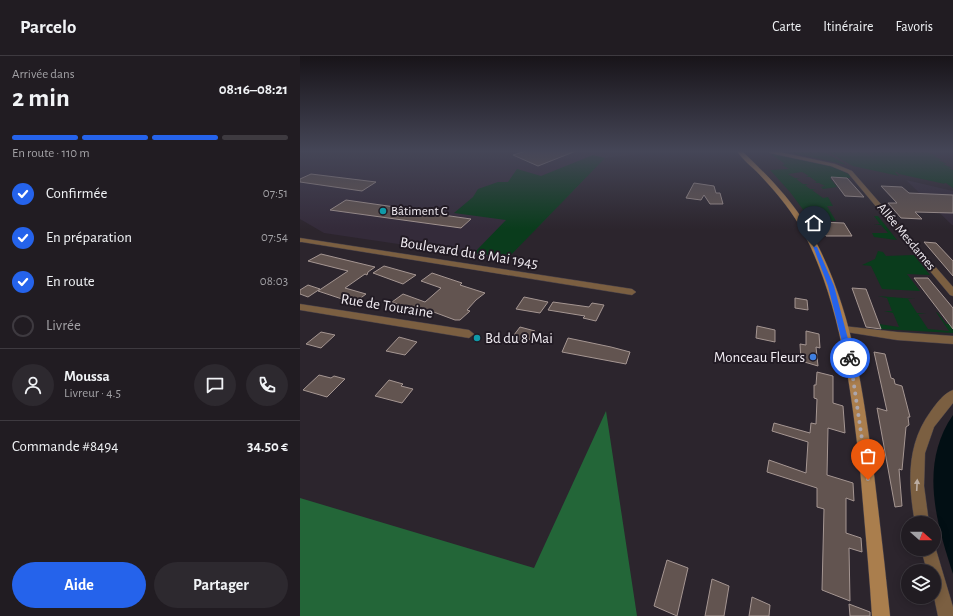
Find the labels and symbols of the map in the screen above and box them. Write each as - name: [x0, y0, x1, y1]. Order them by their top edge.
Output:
- street label: Allée Mesdames: [874, 201, 938, 273]
- place label: Bâtiment C: [391, 205, 448, 218]
- marker: Bâtiment C: [378, 206, 388, 216]
- pin: [797, 206, 831, 247]
- street label: Boulevard du 8 Mai 1945: [399, 235, 539, 271]
- street label: Rue de Touraine: [340, 291, 434, 321]
- place label: Bd du 8 Mai: [485, 331, 553, 346]
- marker: Bd du 8 Mai: [472, 333, 482, 343]
- courier: [830, 338, 870, 378]
- place label: Monceau Fleurs: [714, 350, 805, 365]
- marker: Monceau Fleurs: [808, 352, 818, 362]
- pin: [851, 439, 885, 480]
- one-way arrow: [913, 479, 920, 491]
- north arrow: [901, 516, 941, 556]

